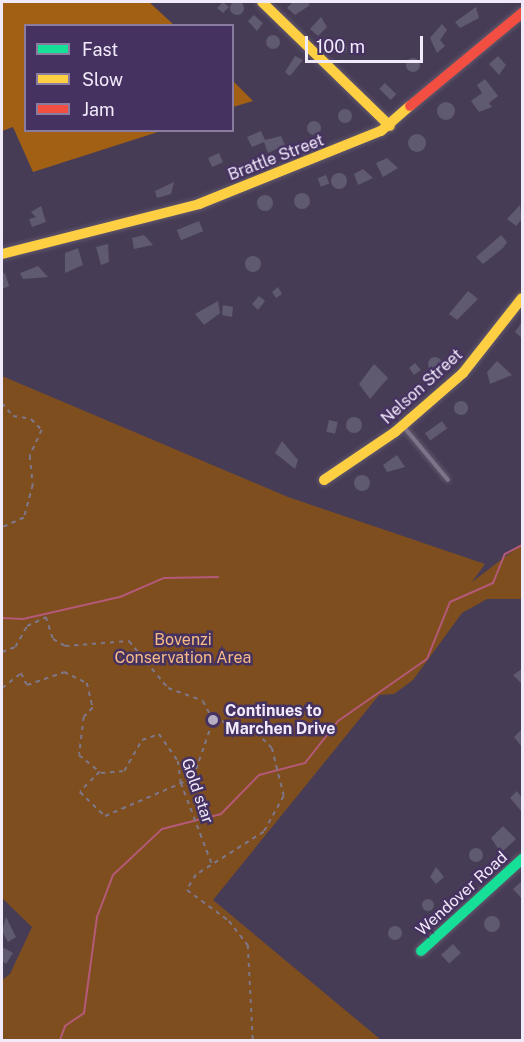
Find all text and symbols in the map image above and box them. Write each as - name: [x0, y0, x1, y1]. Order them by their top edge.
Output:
- legend: [24, 24, 234, 132]
- scale bar: [308, 24, 426, 62]
- text: 100 m: [316, 36, 365, 57]
- text: Fast: [82, 39, 118, 60]
- text: Slow: [82, 69, 123, 90]
- text: Jam: [82, 99, 115, 120]
- street label: Brattle Street: [225, 131, 327, 185]
- street label: Nelson Street: [377, 346, 467, 428]
- park label: Bovenzi Conservation Area: [115, 630, 251, 668]
- place label: Continues to Marchen Drive: [225, 701, 335, 739]
- marker: Continues to Marchen Drive: [206, 713, 220, 727]
- street label: Gold star: [177, 756, 217, 826]
- street label: Wendover Road: [412, 848, 512, 940]

